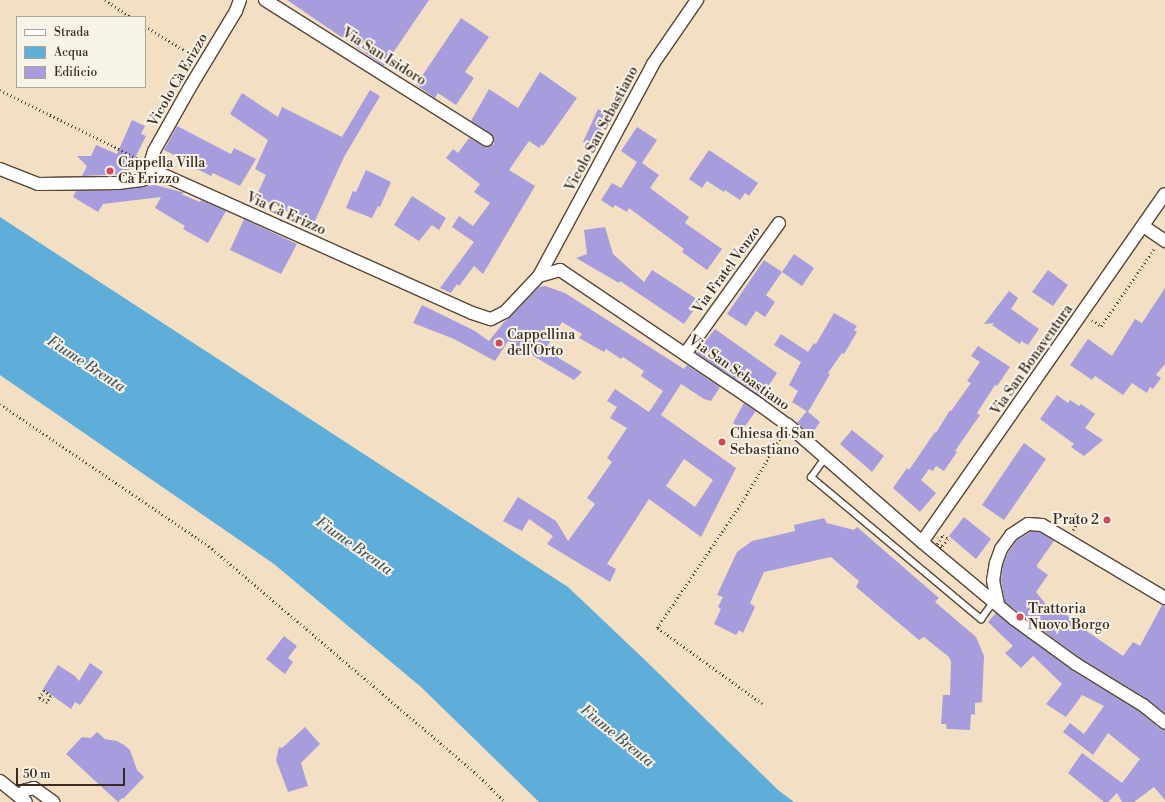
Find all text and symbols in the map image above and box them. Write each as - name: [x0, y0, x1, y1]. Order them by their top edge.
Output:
- legend: [16, 16, 146, 88]
- text: Strada: [54, 25, 89, 40]
- street label: Via San Isidoro: [339, 25, 429, 89]
- street label: Vicolo Cà Erizzo: [144, 30, 212, 130]
- text: Acqua: [54, 45, 88, 60]
- street label: Vicolo San Sebastiano: [562, 64, 642, 194]
- text: Edificio: [54, 65, 97, 80]
- place label: Cappella Villa Cà Erizzo: [118, 155, 205, 188]
- marker: Cappella Villa Cà Erizzo: [105, 166, 115, 176]
- street label: Via Cà Erizzo: [244, 189, 328, 239]
- street label: Via Fratel Venzo: [690, 223, 764, 317]
- street label: Via San Bonaventura: [987, 301, 1077, 419]
- place label: Cappellina dell'Orto: [507, 327, 575, 360]
- water label: Fiume Brenta: [44, 332, 128, 396]
- street label: Via San Sebastiano: [685, 332, 793, 414]
- marker: Cappellina dell'Orto: [494, 338, 504, 348]
- place label: Chiesa di San Sebastiano: [730, 426, 815, 458]
- marker: Chiesa di San Sebastiano: [717, 437, 727, 447]
- place label: Prato 2: [1053, 512, 1099, 528]
- water label: Fiume Brenta: [312, 513, 396, 579]
- marker: Prato 2: [1102, 515, 1112, 525]
- place label: Trattoria Nuovo Borgo: [1028, 601, 1110, 634]
- marker: Trattoria Nuovo Borgo: [1015, 612, 1025, 622]
- water label: Fiume Brenta: [577, 701, 657, 771]
- scale bar: [18, 760, 127, 786]
- text: 50 m: [23, 767, 51, 782]

